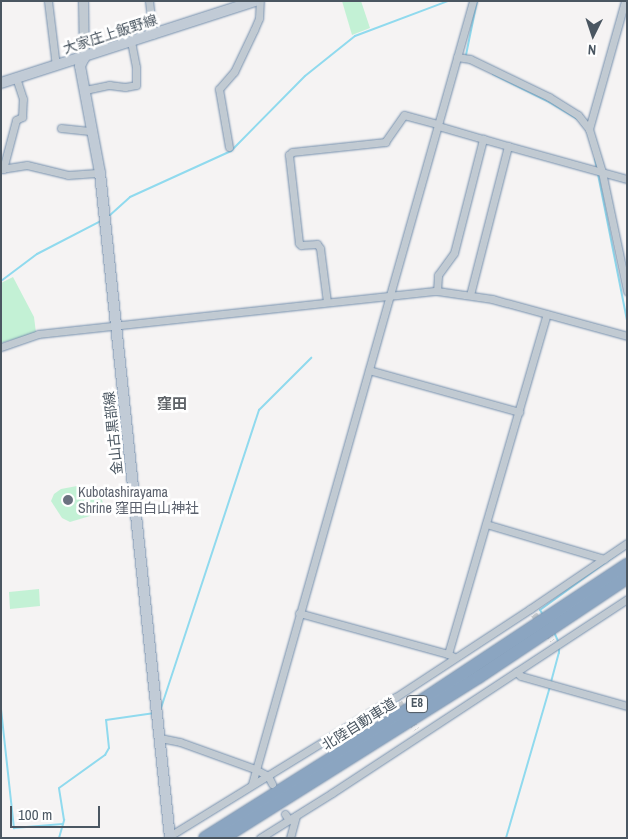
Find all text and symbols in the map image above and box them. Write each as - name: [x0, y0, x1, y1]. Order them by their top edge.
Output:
- north arrow: [568, 10, 618, 60]
- street label: 大家庄上飯野線: [61, 11, 159, 57]
- text: N: [587, 41, 597, 59]
- street label: 金山古黒部線: [100, 390, 126, 476]
- district label: 窪田: [157, 395, 187, 413]
- place label: Kubotashirayama Shrine 窪田白山神社: [78, 484, 199, 516]
- marker: Kubotashirayama Shrine 窪田白山神社: [62, 494, 74, 506]
- road number: E8: [406, 694, 428, 714]
- street label: 北陸自動車道: [319, 695, 399, 753]
- scale bar: [12, 796, 102, 828]
- text: 100 m: [18, 804, 52, 825]

